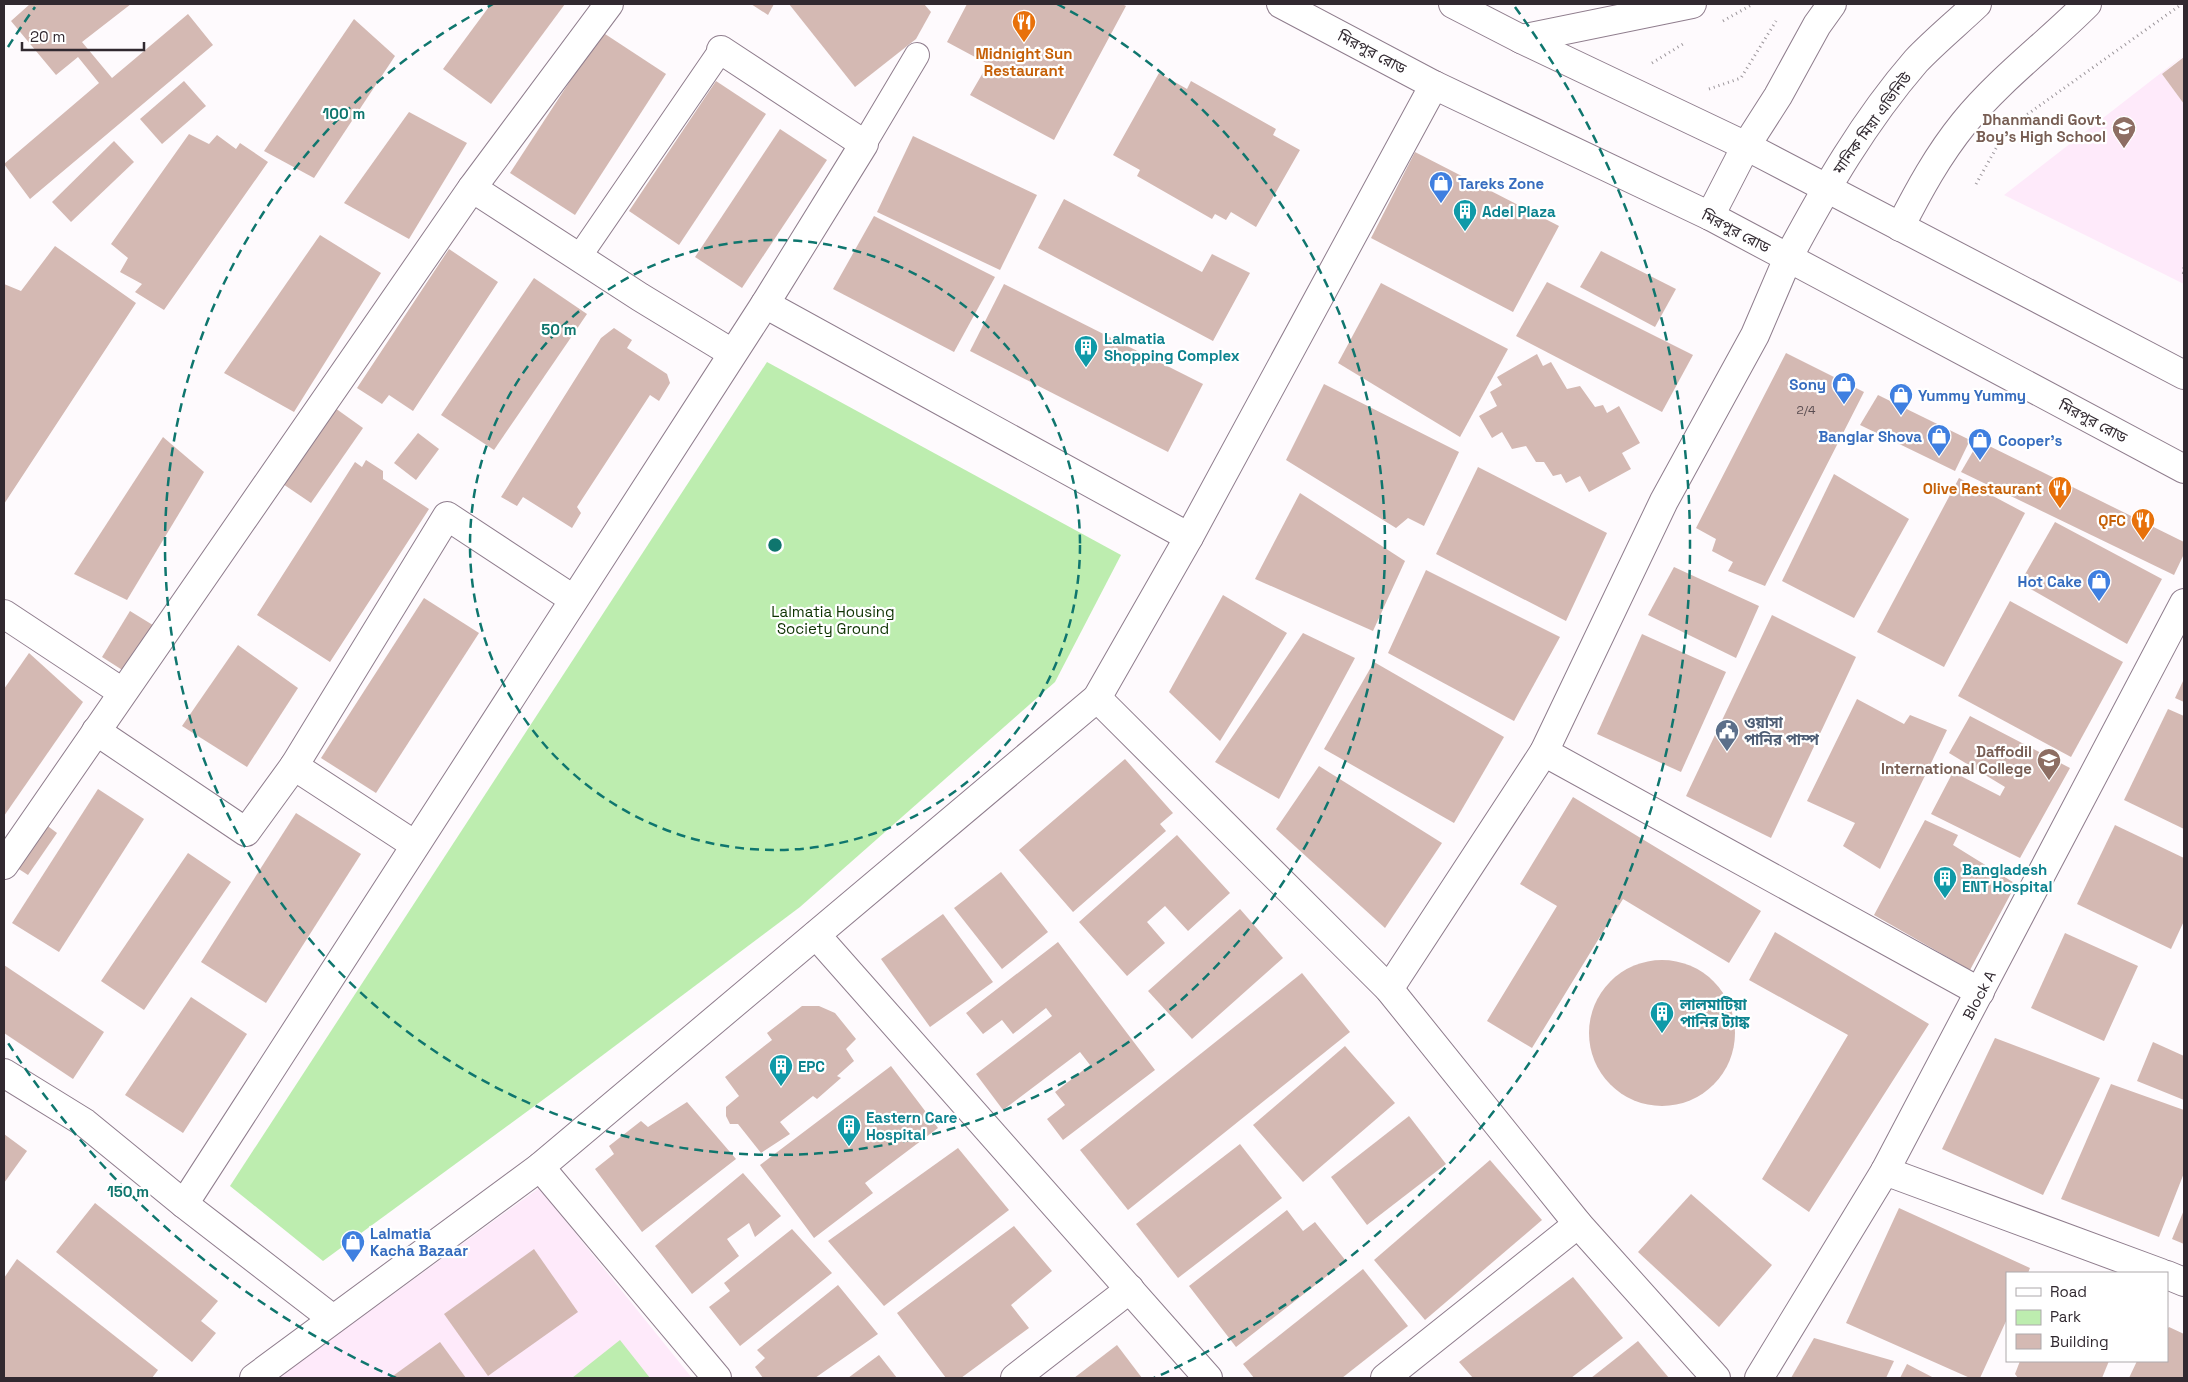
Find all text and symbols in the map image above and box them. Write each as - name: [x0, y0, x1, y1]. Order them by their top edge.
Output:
- restaurant icon: Midnight Sun Restaurant: [1011, 9, 1037, 43]
- scale bar: [22, 20, 145, 52]
- street label: মিরপুর রোড: [1334, 26, 1410, 78]
- text: 20 m: [30, 27, 65, 46]
- place label: Midnight Sun Restaurant: [976, 44, 1072, 80]
- street label: মানিক মিয়া এভিনিউ: [1828, 68, 1916, 179]
- text: 100 m: [323, 104, 365, 123]
- place label: Dhanmandi Govt. Boy's High School: [1976, 110, 2106, 146]
- school or university icon: Dhanmandi Govt. Boy's High School: [2111, 115, 2137, 149]
- shop icon: Tareks Zone: [1428, 170, 1454, 204]
- place label: Tareks Zone: [1458, 174, 1544, 193]
- building icon: Adel Plaza: [1452, 198, 1478, 232]
- place label: Adel Plaza: [1482, 202, 1556, 221]
- street label: মিরপুর রোড: [1698, 205, 1774, 257]
- text: 50 m: [541, 320, 577, 339]
- place label: Lalmatia Shopping Complex: [1104, 329, 1240, 365]
- building icon: Lalmatia Shopping Complex: [1073, 334, 1099, 368]
- shop icon: Sony: [1831, 371, 1857, 405]
- place label: Sony: [1789, 375, 1826, 394]
- shop icon: Yummy Yummy: [1888, 382, 1914, 416]
- place label: Yummy Yummy: [1918, 386, 2026, 405]
- street label: মিরপুর রোড: [2055, 395, 2131, 447]
- house number: 2/4: [1796, 402, 1816, 418]
- shop icon: Banglar Shova: [1926, 423, 1952, 457]
- place label: Banglar Shova: [1818, 427, 1922, 446]
- shop icon: Cooper's: [1967, 427, 1993, 461]
- place label: Cooper's: [1998, 431, 2062, 450]
- restaurant icon: Olive Restaurant: [2047, 475, 2073, 509]
- place label: Olive Restaurant: [1923, 479, 2042, 498]
- restaurant icon: QFC: [2130, 507, 2156, 541]
- place label: QFC: [2098, 511, 2126, 530]
- centre of rings: [766, 536, 784, 554]
- shop icon: Hot Cake: [2086, 568, 2112, 602]
- place label: Hot Cake: [2018, 572, 2082, 591]
- park label: Lalmatia Housing Society Ground: [771, 602, 895, 638]
- place label: ওয়াসা পানির পাম্প: [1744, 713, 1820, 749]
- public building icon: ওয়াসা পানির পাম্প: [1714, 718, 1740, 752]
- place label: Daffodil International College: [1881, 742, 2032, 778]
- school or university icon: Daffodil International College: [2036, 747, 2062, 781]
- place label: Bangladesh ENT Hospital: [1962, 860, 2052, 896]
- building icon: Bangladesh ENT Hospital: [1932, 865, 1958, 899]
- street label: Block A: [1958, 967, 2000, 1023]
- place label: লালমাটিয়া পানির ট্যাঙ্ক: [1679, 995, 1751, 1031]
- building icon: লালমাটিয়া পানির ট্যাঙ্ক: [1649, 1000, 1675, 1034]
- building icon: EPC: [768, 1053, 794, 1087]
- place label: EPC: [798, 1057, 825, 1076]
- place label: Eastern Care Hospital: [866, 1108, 958, 1144]
- building icon: Eastern Care Hospital: [836, 1113, 862, 1147]
- text: 150 m: [107, 1182, 149, 1201]
- place label: Lalmatia Kacha Bazaar: [370, 1224, 468, 1260]
- shop icon: Lalmatia Kacha Bazaar: [340, 1229, 366, 1263]
- legend: [2006, 1272, 2168, 1362]
- text: Road: [2050, 1282, 2087, 1301]
- text: Park: [2050, 1307, 2081, 1326]
- text: Building: [2050, 1332, 2109, 1351]

